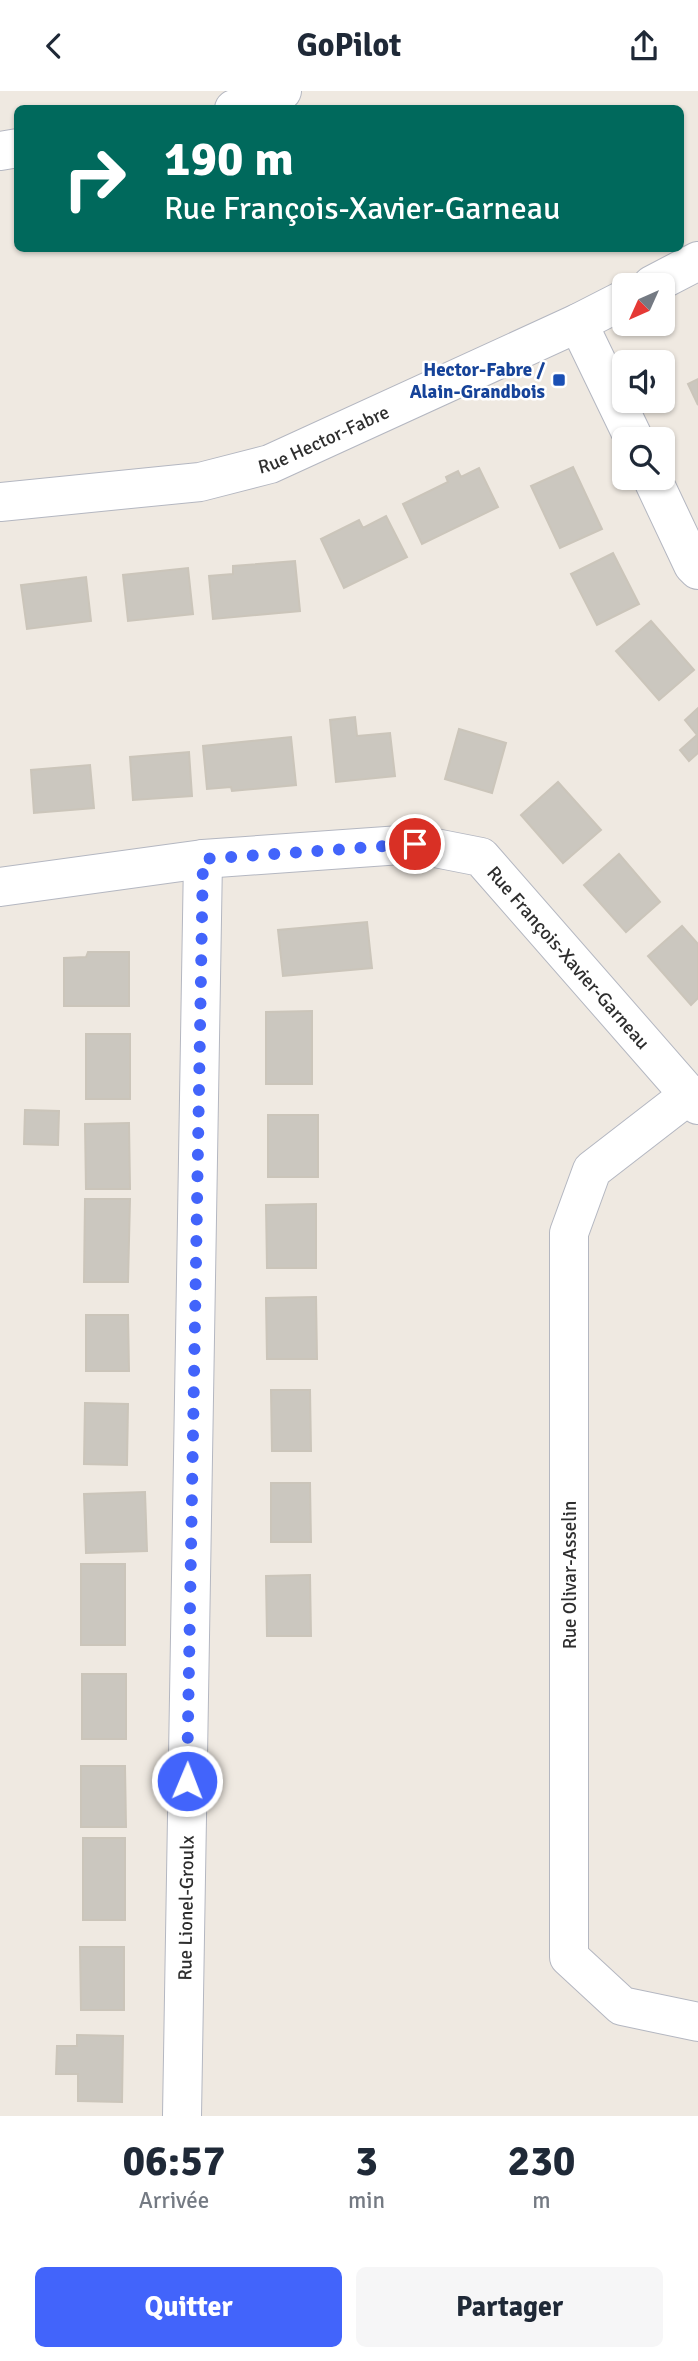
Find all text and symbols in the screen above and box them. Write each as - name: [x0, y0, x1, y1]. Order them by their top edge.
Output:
- text: GoPilot: [297, 26, 401, 65]
- icon: back: [35, 27, 73, 65]
- icon: share: [625, 27, 663, 65]
- text: 190 m: [164, 129, 294, 189]
- icon: right: [49, 133, 140, 224]
- text: Rue François-Xavier-Garneau: [164, 189, 560, 228]
- north arrow: [612, 273, 676, 336]
- map controls: [612, 273, 675, 490]
- button: sound: [612, 350, 675, 413]
- place label: Hector-Fabre / Alain-Grandbois: [410, 358, 545, 404]
- marker: Hector-Fabre / Alain-Grandbois: [551, 372, 567, 388]
- street label: Rue Hector-Fabre: [256, 400, 393, 480]
- button: search: [612, 427, 675, 490]
- pin: [385, 814, 445, 874]
- icon: arrive: [396, 825, 434, 863]
- street label: Rue François-Xavier-Garneau: [481, 861, 655, 1055]
- street label: Rue Olivar-Asselin: [558, 1501, 582, 1649]
- position arrow: [150, 1744, 224, 1818]
- street label: Rue Lionel-Groulx: [173, 1835, 200, 1981]
- text: 06:57: [122, 2136, 226, 2187]
- text: 3: [355, 2136, 378, 2187]
- text: 230: [507, 2136, 576, 2187]
- text: Arrivée: [139, 2186, 209, 2215]
- text: min: [348, 2186, 385, 2215]
- text: m: [532, 2186, 551, 2215]
- button: Quitter: [35, 2267, 342, 2347]
- button: Partager: [356, 2267, 663, 2347]

